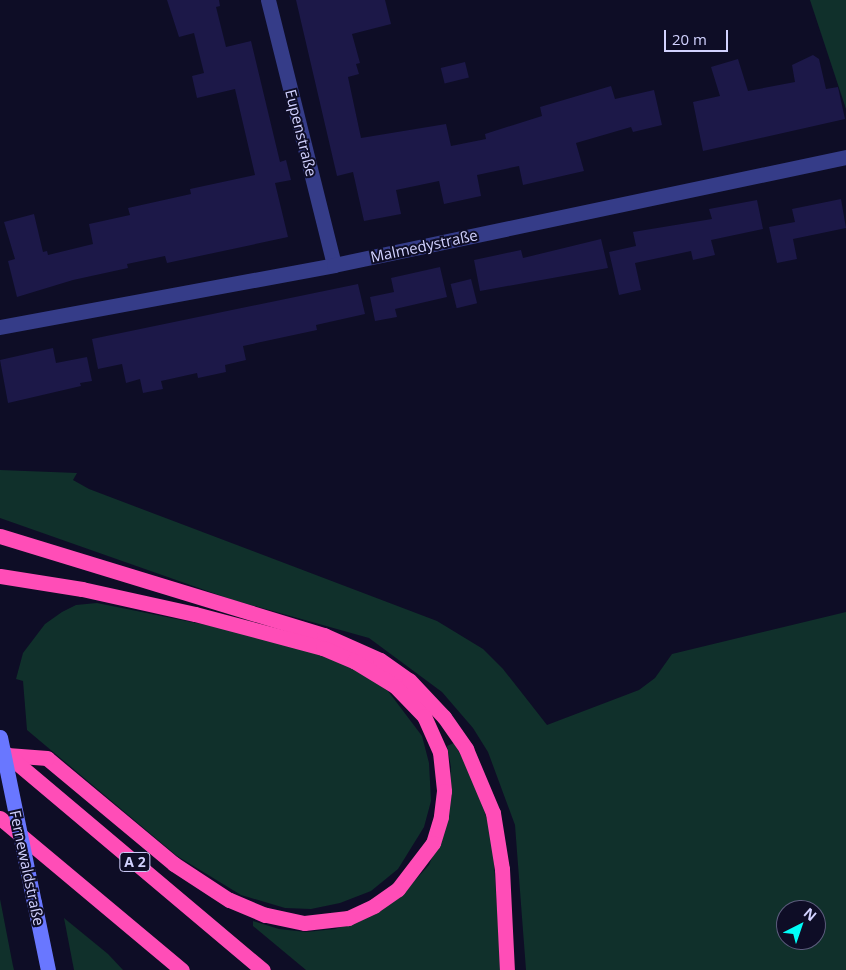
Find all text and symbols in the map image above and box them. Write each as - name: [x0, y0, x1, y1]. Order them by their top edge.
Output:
- scale bar: [666, 20, 730, 52]
- text: 20 m: [672, 29, 707, 49]
- street label: Eupenstraße: [281, 88, 321, 178]
- street label: Malmedystraße: [369, 226, 479, 266]
- street label: Fernewaldstraße: [6, 809, 48, 927]
- road number: A 2: [119, 850, 151, 874]
- north arrow: [776, 900, 826, 950]
- text: N: [800, 903, 821, 925]

